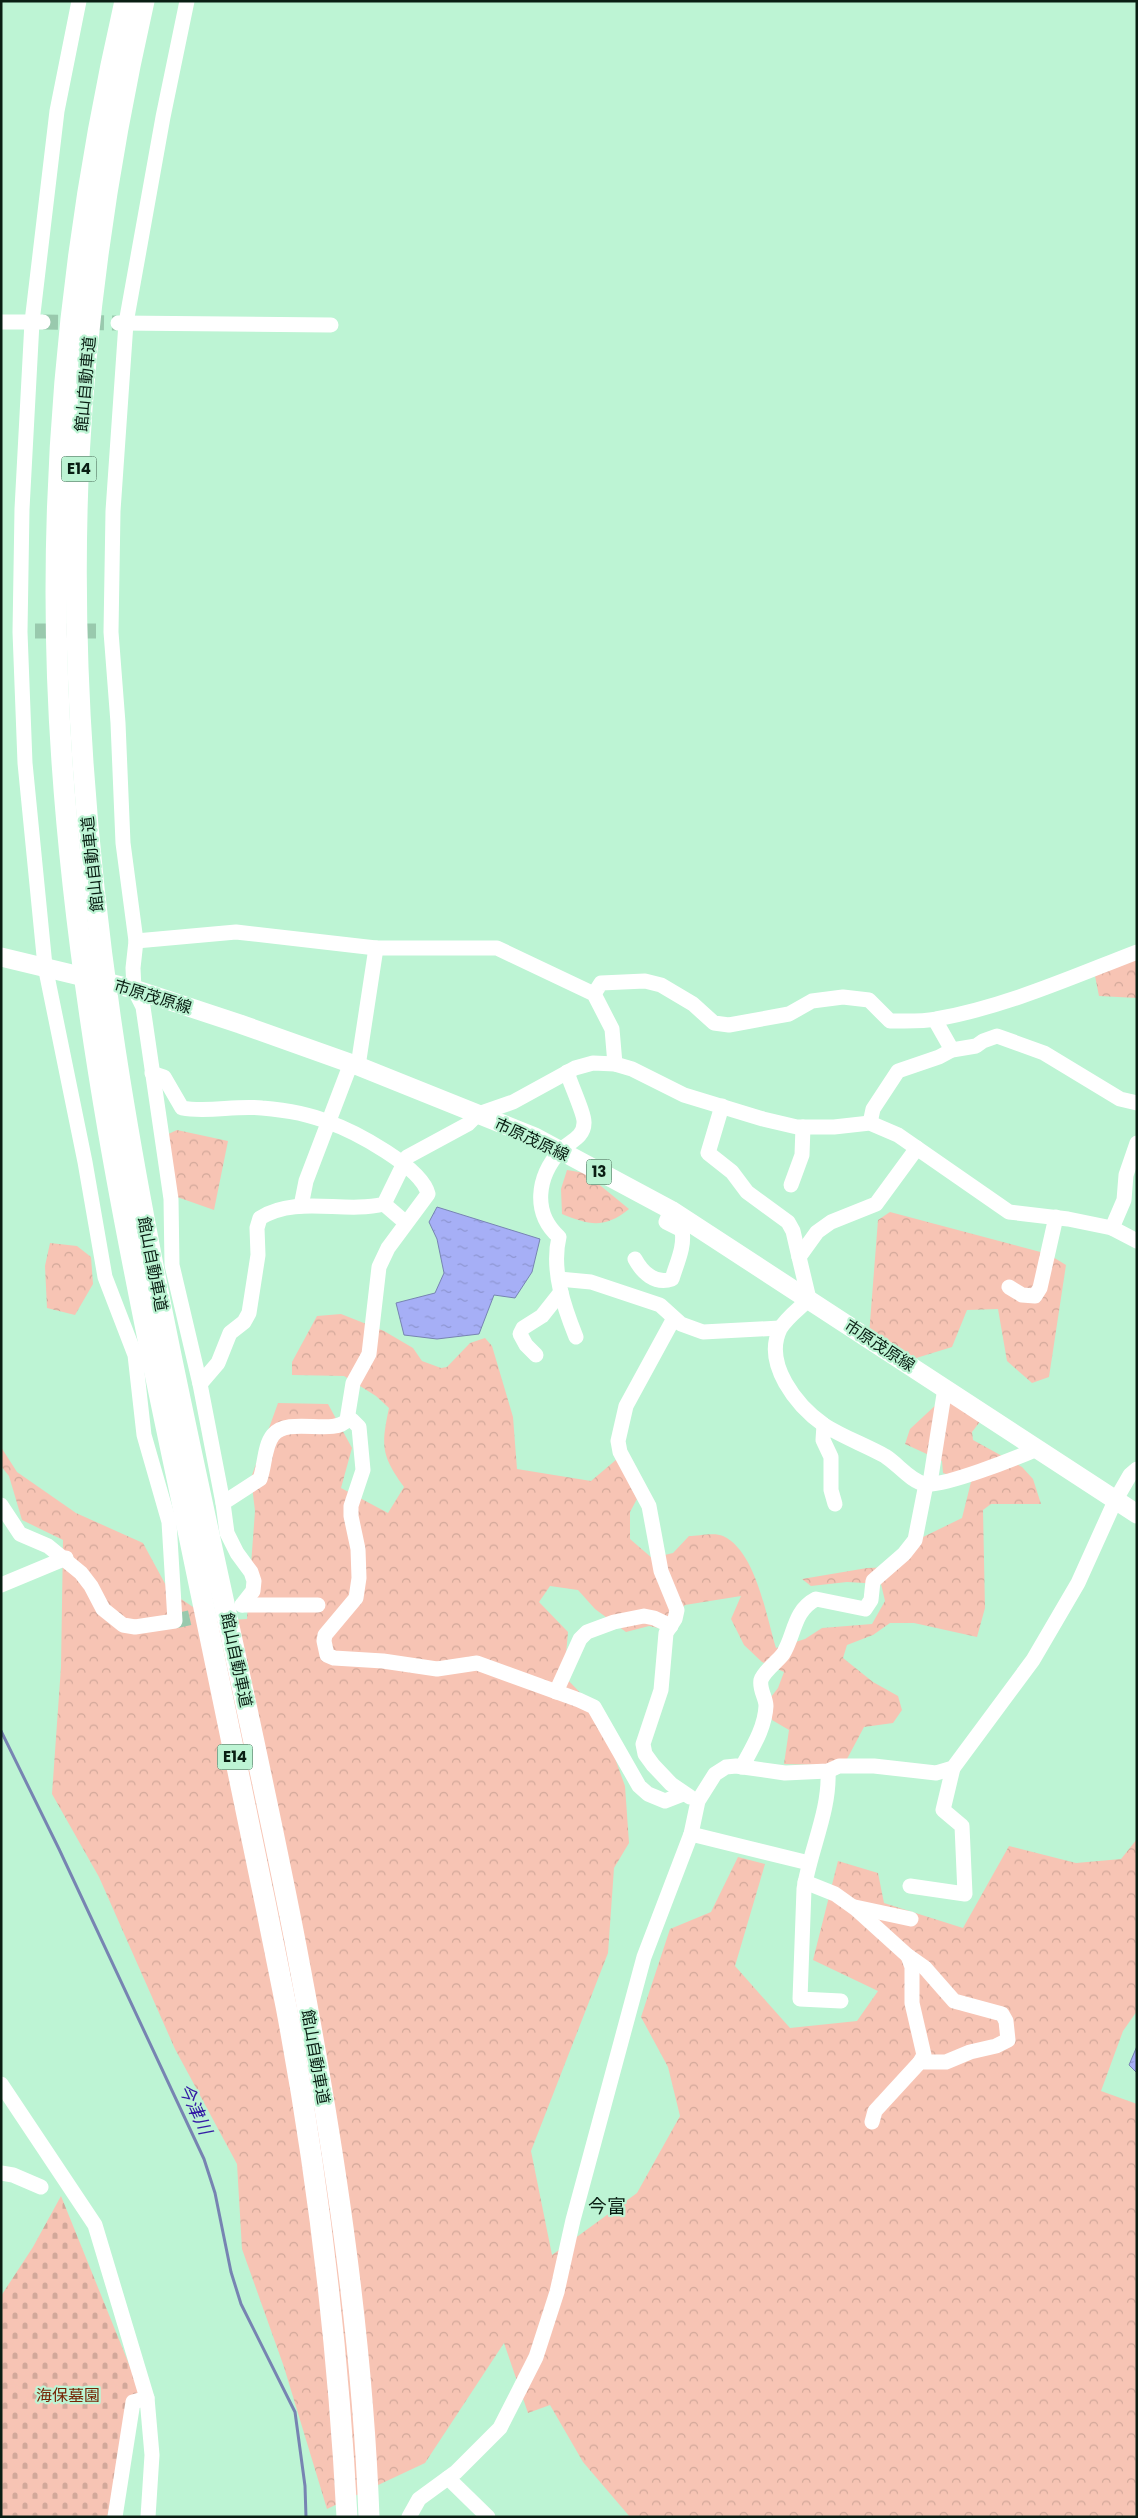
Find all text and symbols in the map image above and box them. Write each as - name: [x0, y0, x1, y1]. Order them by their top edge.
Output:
- street label: 館山自動車道: [70, 335, 101, 433]
- road number: E14: [62, 456, 96, 482]
- street label: 館山自動車道: [76, 815, 109, 913]
- street label: 市原茂原線: [111, 974, 194, 1019]
- street label: 市原茂原線: [491, 1112, 573, 1167]
- road number: 13: [586, 1160, 612, 1184]
- street label: 館山自動車道: [132, 1215, 173, 1313]
- street label: 市原茂原線: [840, 1314, 920, 1377]
- street label: 館山自動車道: [215, 1611, 258, 1709]
- road number: E14: [218, 1744, 252, 1770]
- street label: 館山自動車道: [296, 2008, 335, 2106]
- water label: 今津川: [173, 2079, 219, 2140]
- district label: 今富: [588, 2193, 626, 2220]
- park label: 海保墓園: [36, 2384, 100, 2407]

